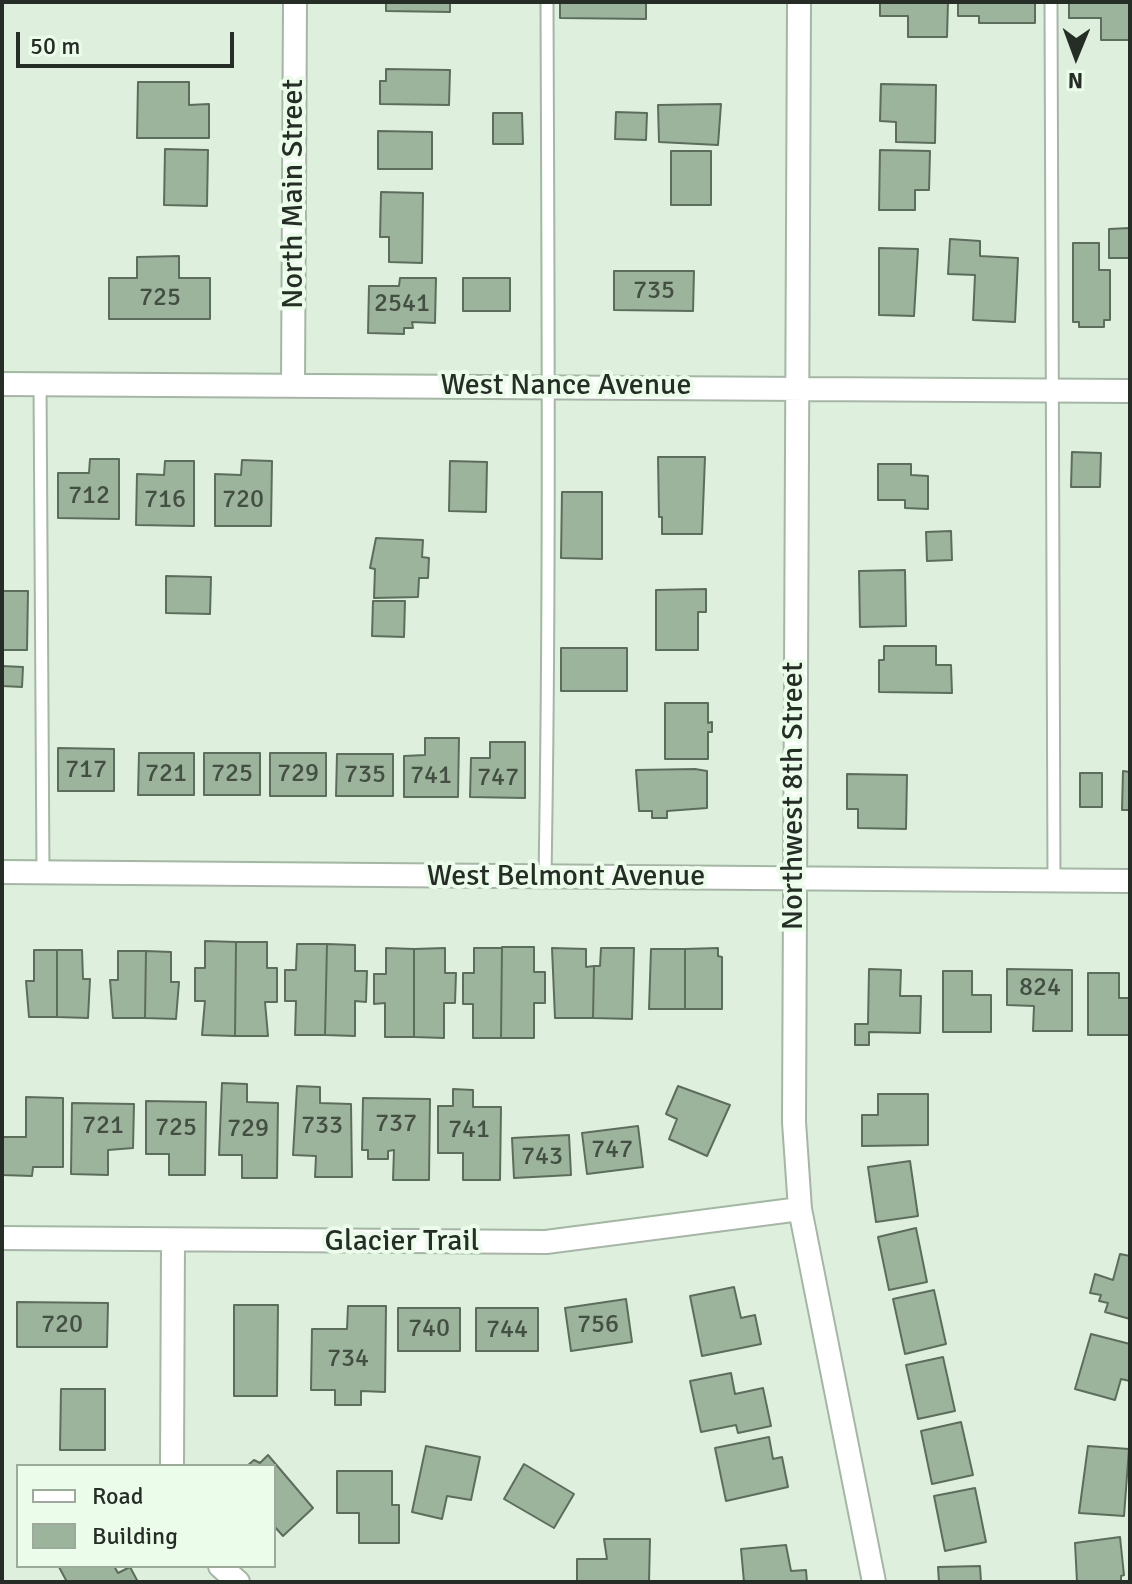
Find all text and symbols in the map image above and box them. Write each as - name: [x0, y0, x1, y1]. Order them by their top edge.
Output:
- scale bar: [20, 16, 238, 66]
- north arrow: [1036, 16, 1116, 96]
- text: 50 m: [30, 31, 80, 61]
- text: N: [1068, 67, 1083, 94]
- street label: North Main Street: [276, 79, 312, 309]
- house number: 735: [633, 275, 675, 307]
- house number: 725: [139, 282, 181, 314]
- house number: 2541: [374, 288, 430, 320]
- street label: West Nance Avenue: [441, 368, 691, 404]
- house number: 712: [68, 480, 110, 512]
- house number: 716: [144, 484, 186, 516]
- house number: 720: [222, 484, 264, 516]
- street label: Northwest 8th Street: [776, 662, 812, 930]
- house number: 717: [65, 754, 107, 786]
- house number: 721: [145, 758, 187, 790]
- house number: 725: [211, 758, 253, 790]
- house number: 729: [277, 758, 319, 790]
- house number: 735: [344, 759, 386, 791]
- house number: 741: [410, 760, 452, 792]
- house number: 747: [477, 762, 519, 794]
- street label: West Belmont Avenue: [427, 859, 705, 895]
- house number: 824: [1019, 972, 1061, 1004]
- house number: 737: [375, 1108, 417, 1140]
- house number: 721: [82, 1110, 124, 1142]
- house number: 733: [301, 1110, 343, 1142]
- house number: 725: [155, 1112, 197, 1144]
- house number: 729: [227, 1113, 269, 1145]
- house number: 741: [448, 1114, 490, 1146]
- house number: 747: [591, 1134, 633, 1166]
- house number: 743: [521, 1141, 563, 1173]
- street label: Glacier Trail: [325, 1224, 479, 1260]
- house number: 720: [41, 1309, 83, 1341]
- house number: 756: [577, 1309, 619, 1341]
- house number: 740: [408, 1313, 450, 1345]
- house number: 744: [486, 1314, 528, 1346]
- house number: 734: [327, 1343, 369, 1375]
- legend: [16, 1464, 276, 1568]
- text: Road: [92, 1481, 143, 1511]
- text: Building: [92, 1521, 178, 1551]

